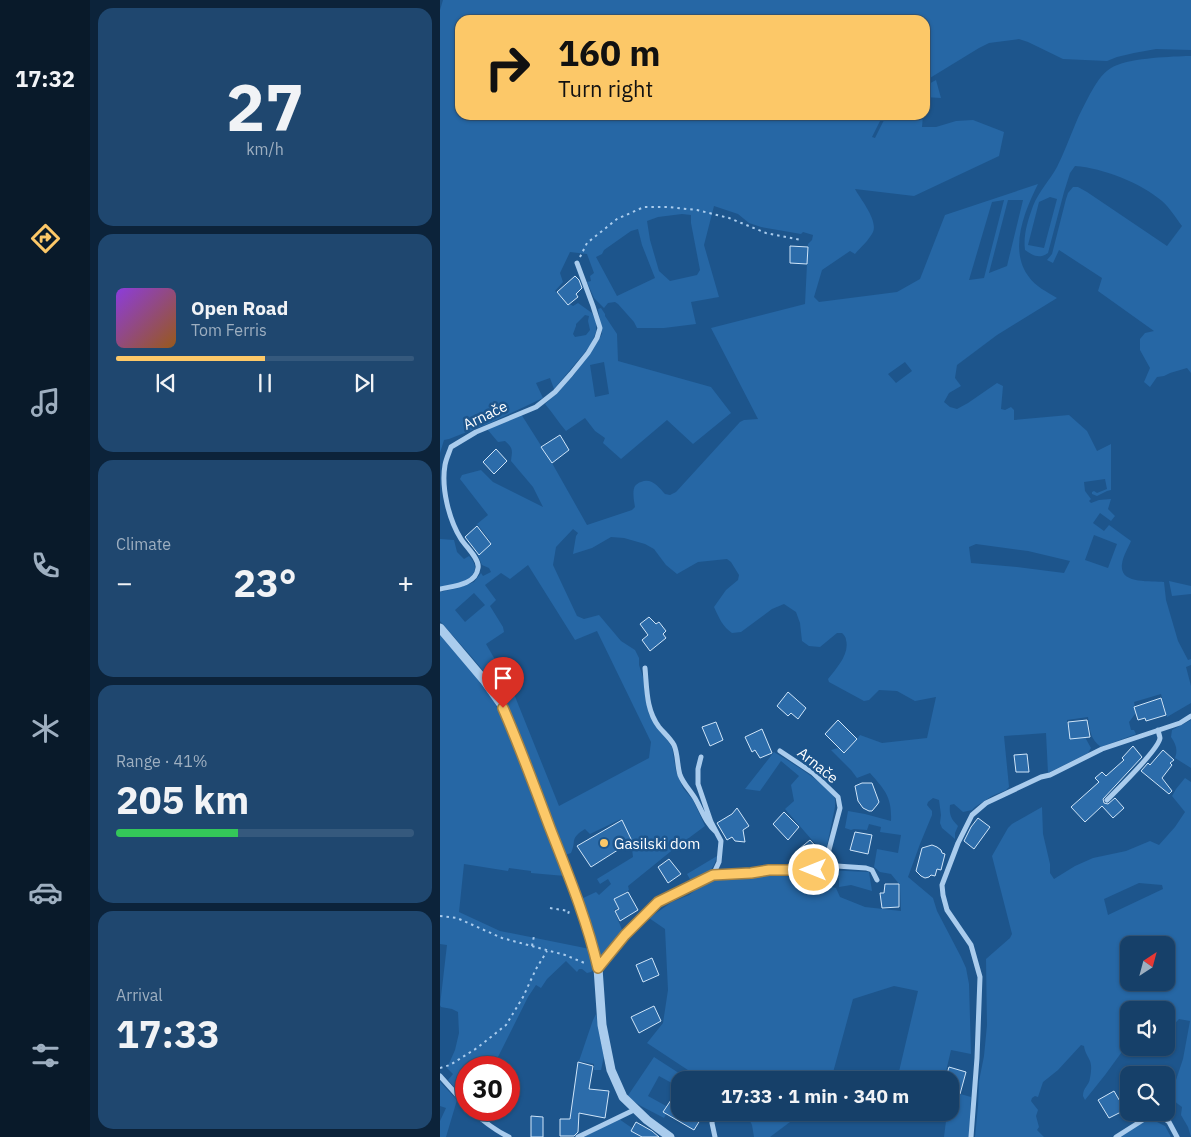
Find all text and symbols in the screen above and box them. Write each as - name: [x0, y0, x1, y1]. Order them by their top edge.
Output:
- text: 160 m: [558, 30, 661, 76]
- icon: right: [475, 35, 540, 100]
- text: 17:32: [15, 64, 75, 93]
- text: 27: [226, 64, 304, 149]
- text: Turn right: [558, 74, 653, 103]
- text: km/h: [246, 139, 284, 159]
- icon: directions: [28, 221, 63, 256]
- text: Open Road: [191, 296, 288, 320]
- text: Tom Ferris: [191, 320, 267, 340]
- icon: previous: [152, 369, 180, 397]
- icon: pause: [251, 369, 279, 397]
- icon: next: [350, 369, 378, 397]
- icon: music: [28, 385, 63, 420]
- street label: Arnače: [460, 396, 510, 434]
- text: Climate: [116, 534, 171, 554]
- icon: phone: [28, 548, 63, 583]
- text: 23°: [233, 558, 297, 607]
- text: −: [116, 564, 133, 601]
- text: +: [397, 564, 414, 601]
- pin: [482, 657, 524, 708]
- icon: arrive: [489, 664, 517, 692]
- icon: climate: [28, 711, 63, 746]
- street label: Arnače: [794, 743, 842, 787]
- text: Range · 41%: [116, 751, 208, 771]
- text: 205 km: [116, 775, 249, 824]
- place label: Gasilski dom: [614, 834, 700, 853]
- marker: Gasilski dom: [598, 837, 610, 849]
- position arrow: [787, 843, 839, 895]
- icon: car: [28, 875, 63, 910]
- north arrow: [1120, 936, 1175, 991]
- map controls: [1120, 936, 1175, 1121]
- text: Arrival: [116, 985, 163, 1005]
- button: sound: [1120, 1001, 1175, 1056]
- text: 17:33: [116, 1009, 220, 1058]
- icon: filters: [28, 1038, 63, 1073]
- speed limit sign: 30: [455, 1056, 520, 1121]
- button: search: [1120, 1066, 1175, 1121]
- text: 17:33 · 1 min · 340 m: [721, 1084, 909, 1108]

